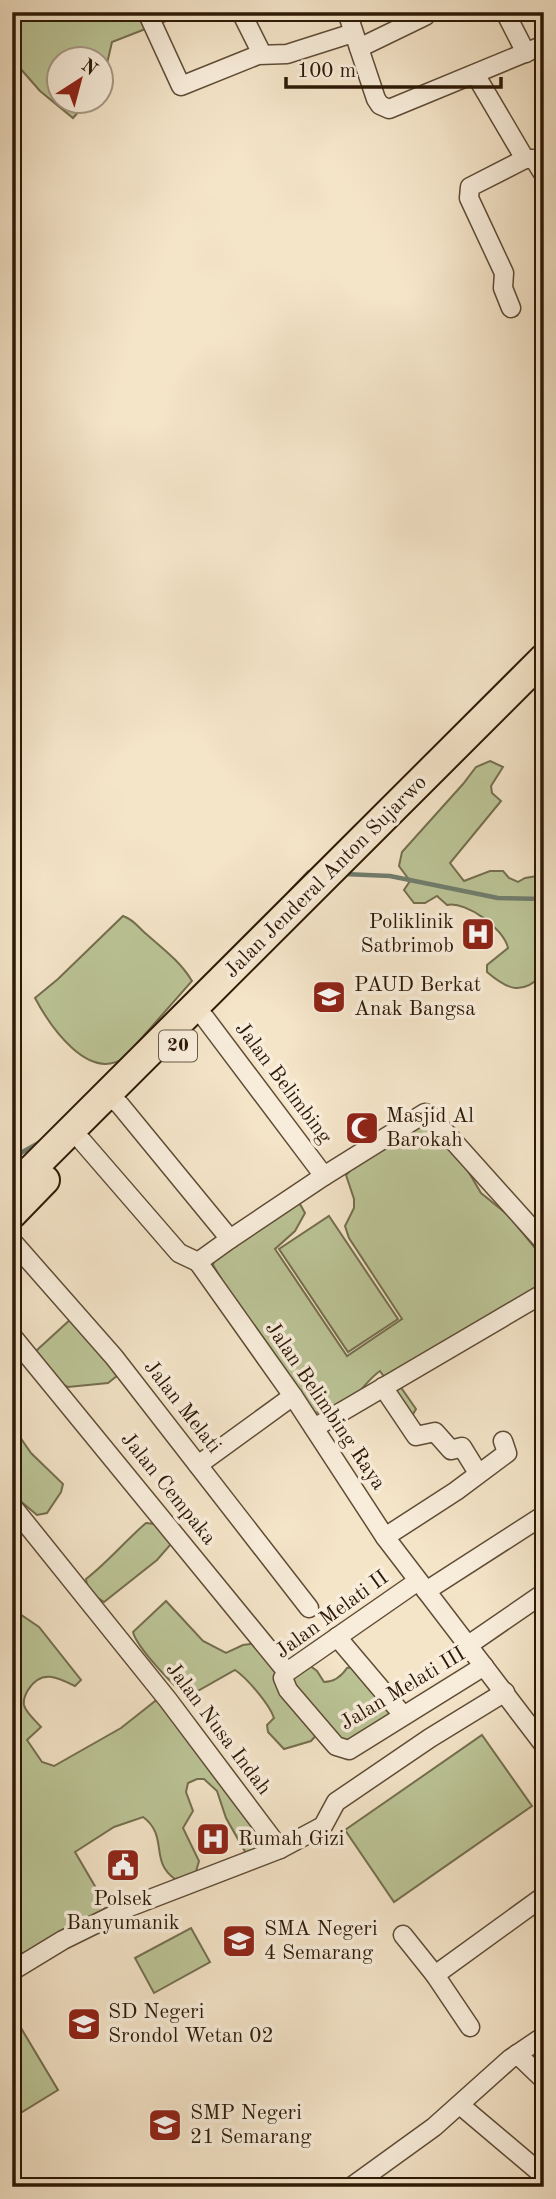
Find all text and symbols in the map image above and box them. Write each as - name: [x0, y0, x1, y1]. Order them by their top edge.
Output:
- north arrow: [46, 46, 116, 116]
- scale bar: [286, 46, 502, 90]
- text: N: [77, 56, 100, 81]
- text: 100 m: [297, 61, 356, 82]
- street label: Jalan Jenderal Anton Sujarwo: [221, 772, 431, 982]
- place label: Poliklinik Satbrimob: [360, 912, 454, 957]
- hospital icon: Poliklinik Satbrimob: [459, 915, 497, 953]
- place label: PAUD Berkat Anak Bangsa: [354, 975, 481, 1020]
- school or university icon: PAUD Berkat Anak Bangsa: [310, 978, 348, 1016]
- street label: Jalan Belimbing: [231, 1018, 336, 1148]
- road number: 20: [159, 1030, 197, 1062]
- place label: Masjid Al Barokah: [386, 1106, 474, 1151]
- mosque icon: Masjid Al Barokah: [343, 1109, 381, 1147]
- street label: Jalan Belimbing Raya: [261, 1318, 389, 1494]
- street label: Jalan Melati: [139, 1357, 225, 1457]
- street label: Jalan Cempaka: [116, 1429, 220, 1549]
- street label: Jalan Melati II: [272, 1567, 392, 1663]
- street label: Jalan Melati III: [337, 1643, 469, 1735]
- street label: Jalan Nusa Indah: [161, 1659, 275, 1799]
- hospital icon: Rumah Gizi: [194, 1820, 232, 1858]
- place label: Rumah Gizi: [238, 1829, 344, 1850]
- public building icon: Polsek Banyumanik: [104, 1846, 142, 1884]
- place label: Polsek Banyumanik: [66, 1889, 180, 1934]
- place label: SMA Negeri 4 Semarang: [264, 1919, 378, 1964]
- school or university icon: SMA Negeri 4 Semarang: [220, 1922, 258, 1960]
- place label: SD Negeri Srondol Wetan 02: [108, 2002, 274, 2047]
- school or university icon: SD Negeri Srondol Wetan 02: [65, 2005, 103, 2043]
- place label: SMP Negeri 21 Semarang: [190, 2103, 312, 2148]
- school or university icon: SMP Negeri 21 Semarang: [146, 2106, 184, 2144]

